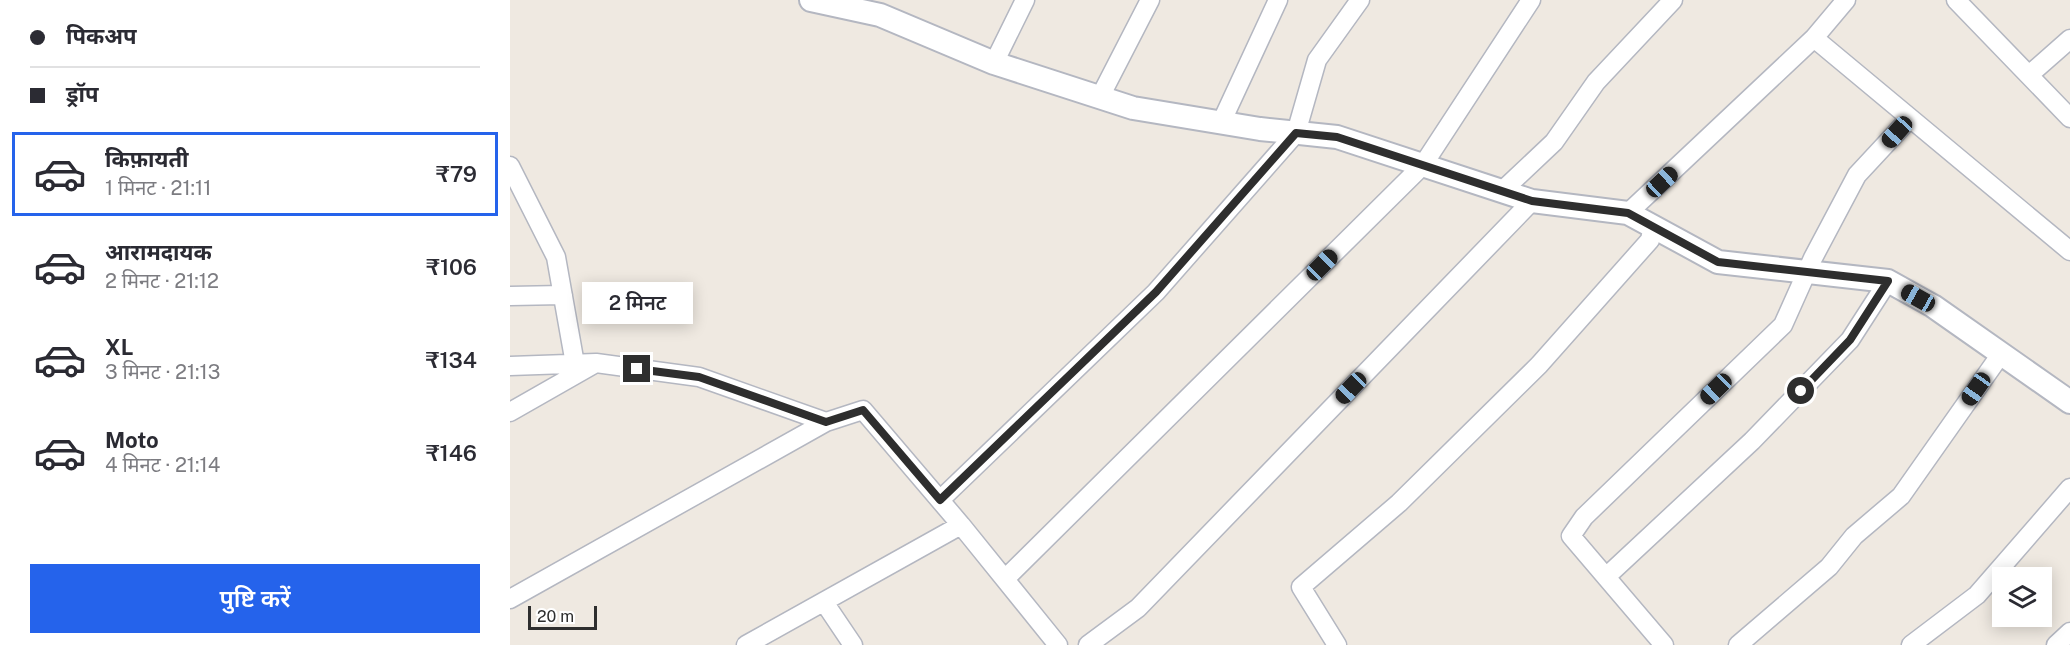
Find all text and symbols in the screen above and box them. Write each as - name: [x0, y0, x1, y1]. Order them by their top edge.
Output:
- text: पिकअप: [66, 23, 137, 49]
- text: ड्रॉप: [66, 81, 99, 107]
- car: [1878, 113, 1916, 151]
- text: किफ़ायती: [105, 146, 189, 172]
- icon: car: [33, 147, 87, 201]
- text: ₹79: [436, 161, 477, 187]
- car: [1643, 163, 1681, 201]
- text: 1 मिनट · 21:11: [105, 176, 211, 200]
- text: आरामदायक: [105, 239, 212, 265]
- icon: car: [33, 240, 87, 294]
- car: [1303, 246, 1341, 284]
- text: ₹106: [426, 254, 477, 280]
- text: 2 मिनट · 21:12: [105, 269, 219, 293]
- car: [1898, 281, 1938, 315]
- callout: 2 मिनट: [582, 282, 692, 324]
- text: 2 मिनट: [609, 291, 666, 315]
- icon: car: [33, 333, 87, 387]
- text: XL: [105, 334, 133, 360]
- text: ₹134: [426, 347, 477, 373]
- route end: [623, 355, 650, 382]
- text: 3 मिनट · 21:13: [105, 360, 220, 384]
- car: [1332, 369, 1370, 407]
- car: [1958, 369, 1994, 409]
- car: [1697, 370, 1735, 408]
- route start: [1787, 377, 1814, 404]
- icon: car: [33, 426, 87, 480]
- text: Moto: [105, 427, 159, 453]
- text: ₹146: [426, 440, 477, 466]
- text: 4 मिनट · 21:14: [105, 453, 220, 477]
- button: पुष्टि करें: [30, 564, 480, 633]
- map controls: [1992, 567, 2052, 627]
- button: layers: [1992, 567, 2052, 627]
- scale bar: [528, 603, 597, 630]
- text: 20 m: [537, 607, 574, 626]

